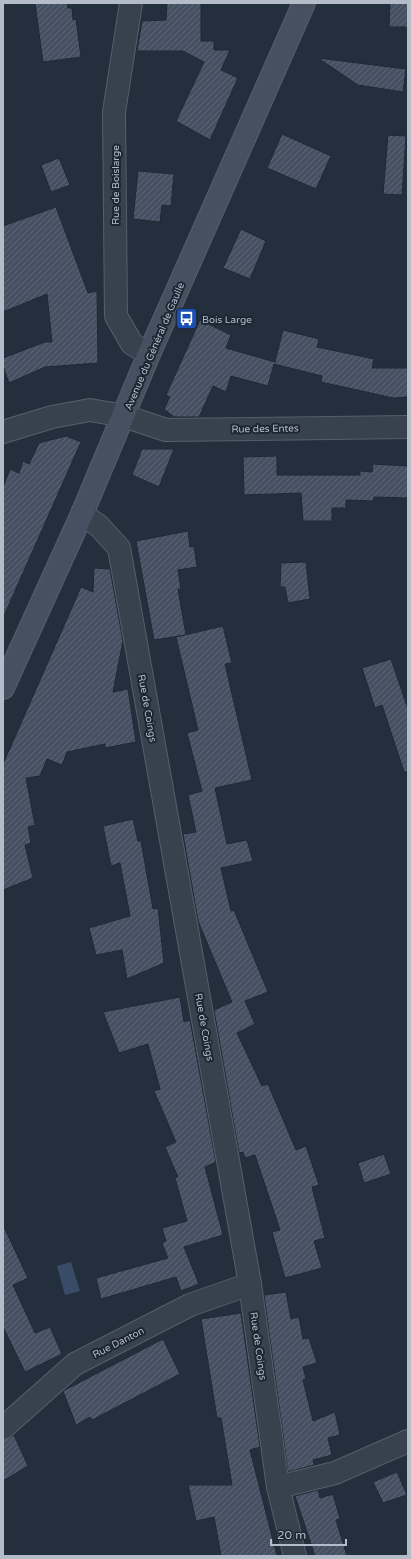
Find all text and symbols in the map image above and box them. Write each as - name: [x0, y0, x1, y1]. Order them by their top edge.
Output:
- street label: Rue de Boislarge: [110, 145, 122, 225]
- street label: Avenue du Général de Gaulle: [123, 281, 187, 412]
- bus stop icon: Bois Large: [174, 306, 200, 332]
- place label: Bois Large: [202, 314, 252, 326]
- street label: Rue des Entes: [231, 422, 299, 436]
- street label: Rue de Coings: [135, 673, 159, 743]
- street label: Rue de Coings: [192, 992, 216, 1062]
- street label: Rue de Coings: [247, 1311, 269, 1381]
- street label: Rue Danton: [91, 1325, 146, 1361]
- scale bar: [271, 1521, 346, 1547]
- text: 20 m: [277, 1528, 306, 1542]

